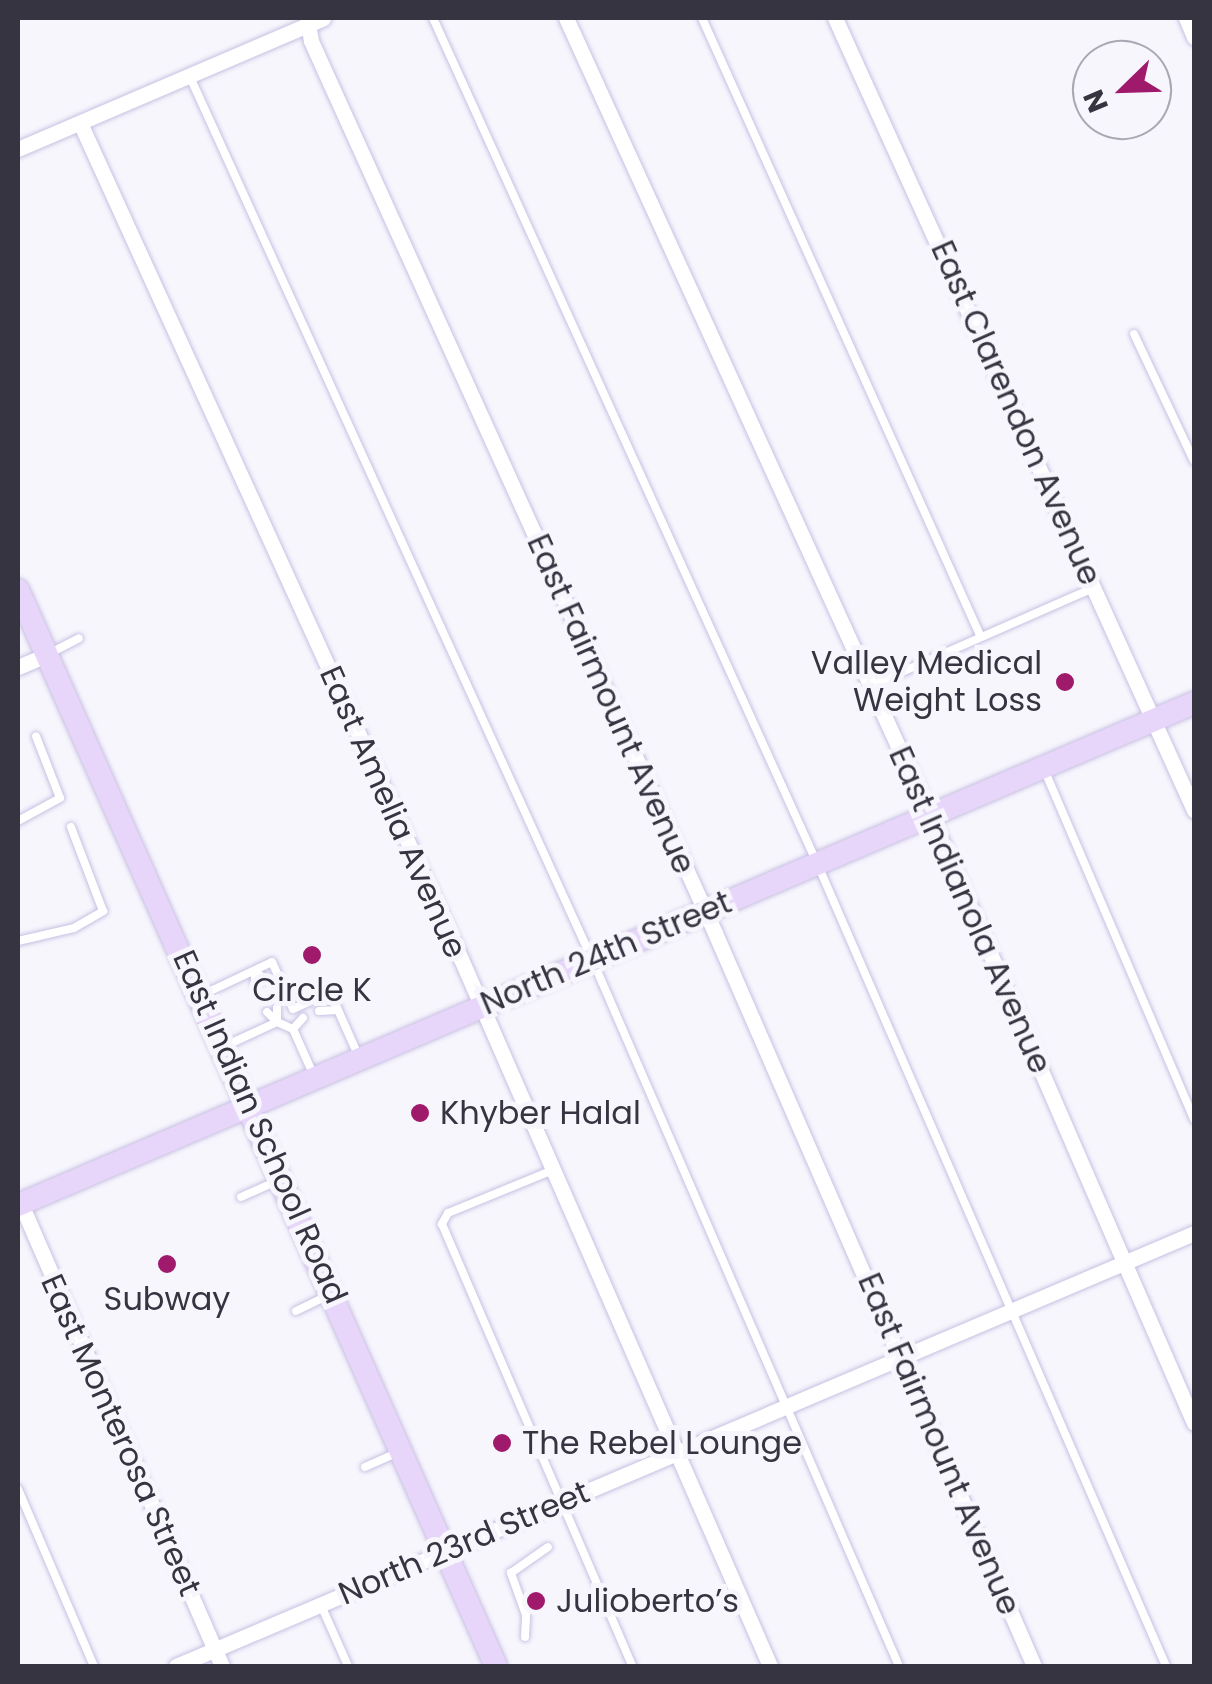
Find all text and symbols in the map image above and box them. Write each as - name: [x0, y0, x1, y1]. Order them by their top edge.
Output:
- north arrow: [1072, 40, 1172, 140]
- text: N: [1074, 84, 1118, 118]
- street label: East Clarendon Avenue: [923, 235, 1109, 591]
- street label: East Fairmount Avenue: [519, 528, 703, 880]
- place label: Valley Medical Weight Loss: [811, 645, 1042, 720]
- street label: East Amelia Avenue: [311, 660, 475, 964]
- marker: Valley Medical Weight Loss: [1052, 669, 1078, 695]
- street label: East Indianola Avenue: [881, 741, 1059, 1079]
- street label: North 24th Street: [475, 883, 737, 1023]
- street label: East Indian School Road: [165, 944, 355, 1310]
- marker: Circle K: [301, 944, 323, 966]
- place label: Circle K: [252, 971, 372, 1009]
- place label: Khyber Halal: [440, 1094, 641, 1132]
- marker: Khyber Halal: [409, 1102, 431, 1124]
- marker: Subway: [156, 1253, 178, 1275]
- street label: East Fairmount Avenue: [850, 1267, 1028, 1621]
- street label: East Monterosa Street: [33, 1268, 209, 1602]
- place label: Subway: [104, 1280, 230, 1318]
- place label: The Rebel Lounge: [522, 1424, 802, 1462]
- marker: The Rebel Lounge: [491, 1432, 513, 1454]
- street label: North 23rd Street: [333, 1473, 595, 1613]
- place label: Julioberto’s: [556, 1582, 739, 1620]
- marker: Julioberto’s: [525, 1590, 547, 1612]

